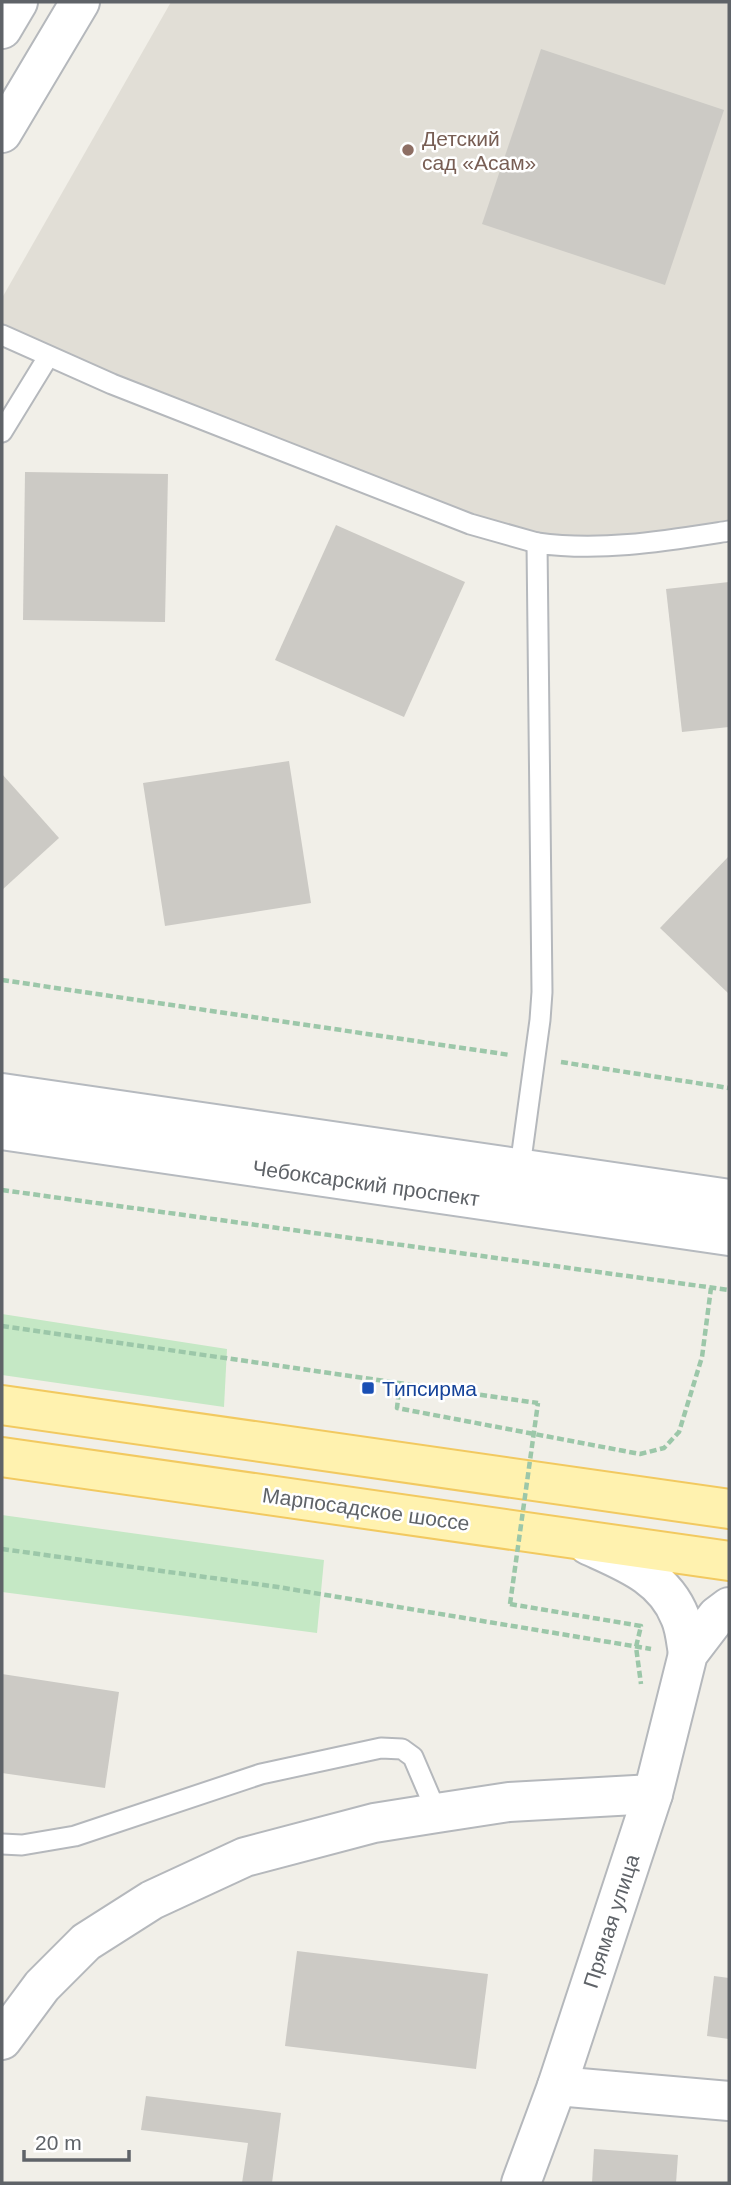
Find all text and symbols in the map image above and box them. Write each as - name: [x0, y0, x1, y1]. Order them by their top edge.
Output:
- place label: Детский сад «Асам»: [422, 127, 536, 174]
- marker: Детский сад «Асам»: [400, 142, 416, 158]
- street label: Чебоксарский проспект: [251, 1156, 481, 1210]
- place label: Типсирма: [382, 1377, 477, 1400]
- marker: Типсирма: [360, 1380, 376, 1396]
- street label: Марпосадское шоссе: [261, 1483, 471, 1535]
- street label: Прямая улица: [579, 1851, 644, 1991]
- scale bar: [24, 2118, 130, 2162]
- text: 20 m: [35, 2131, 82, 2154]

